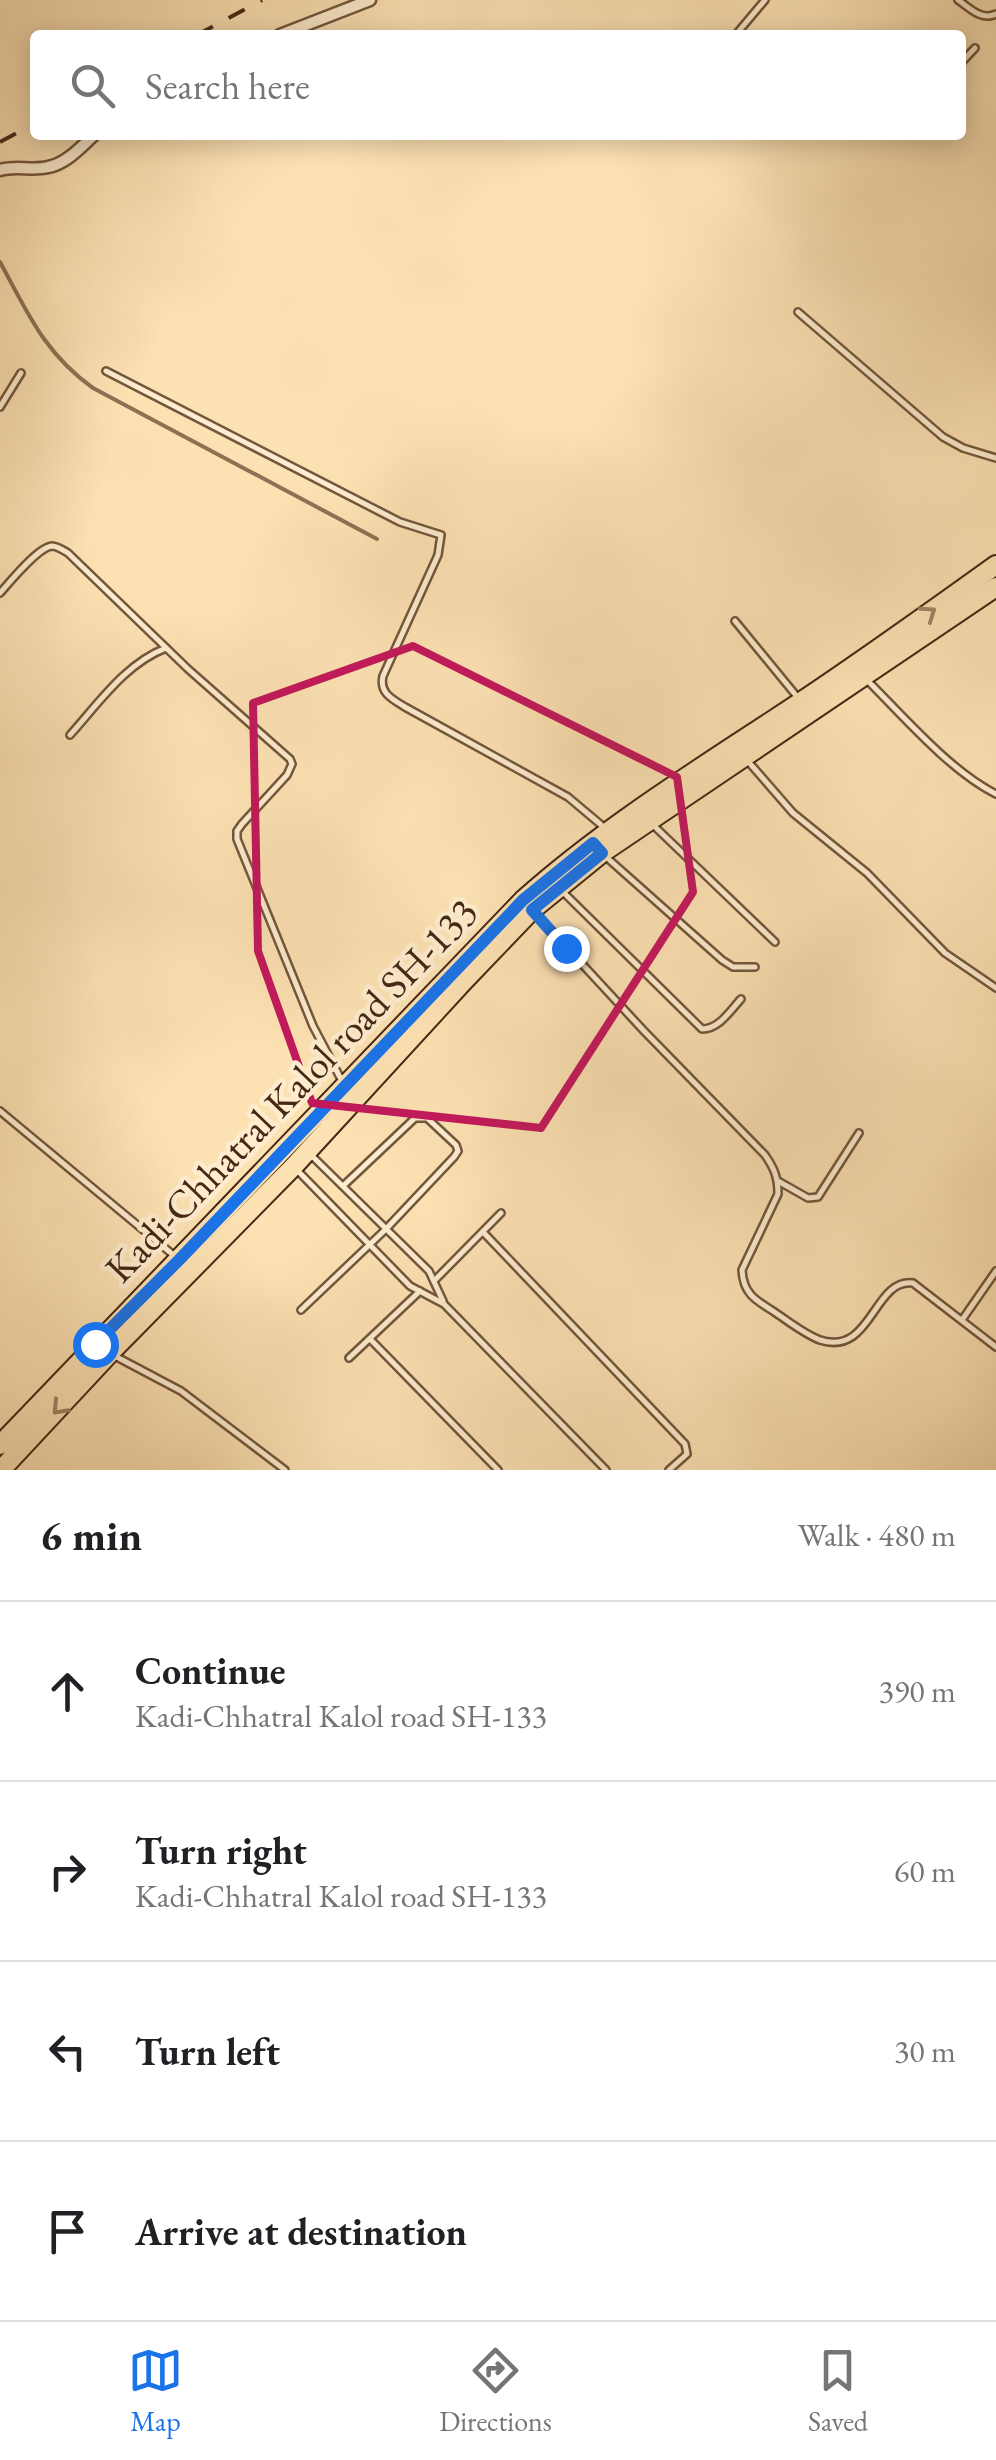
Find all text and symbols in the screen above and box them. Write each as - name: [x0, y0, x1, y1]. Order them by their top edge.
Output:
- search box: [30, 30, 966, 140]
- icon: search: [65, 58, 120, 113]
- text: Search here: [145, 61, 310, 110]
- one-way arrow: [917, 607, 936, 625]
- street label: Kadi-Chhatral Kalol road SH-133: [93, 887, 489, 1293]
- route end: [544, 926, 590, 972]
- route start: [73, 1322, 119, 1368]
- one-way arrow: [53, 1396, 71, 1414]
- text: 6 min: [40, 1508, 142, 1563]
- text: Walk · 480 m: [798, 1514, 956, 1556]
- text: Continue: [135, 1646, 286, 1695]
- icon: ahead: [40, 1664, 95, 1719]
- text: 390 m: [879, 1670, 956, 1712]
- text: Kadi-Chhatral Kalol road SH-133: [135, 1695, 547, 1737]
- text: Turn right: [135, 1826, 307, 1875]
- icon: right: [40, 1844, 95, 1899]
- text: 60 m: [894, 1850, 956, 1892]
- text: Kadi-Chhatral Kalol road SH-133: [135, 1875, 547, 1917]
- icon: left: [40, 2024, 95, 2079]
- text: Turn left: [135, 2027, 280, 2076]
- text: 30 m: [894, 2030, 956, 2072]
- icon: arrive: [40, 2204, 95, 2259]
- text: Arrive at destination: [135, 2207, 467, 2256]
- tab: Map: [128, 2343, 183, 2439]
- tab: Directions: [439, 2343, 552, 2439]
- tab: Saved: [808, 2343, 868, 2439]

